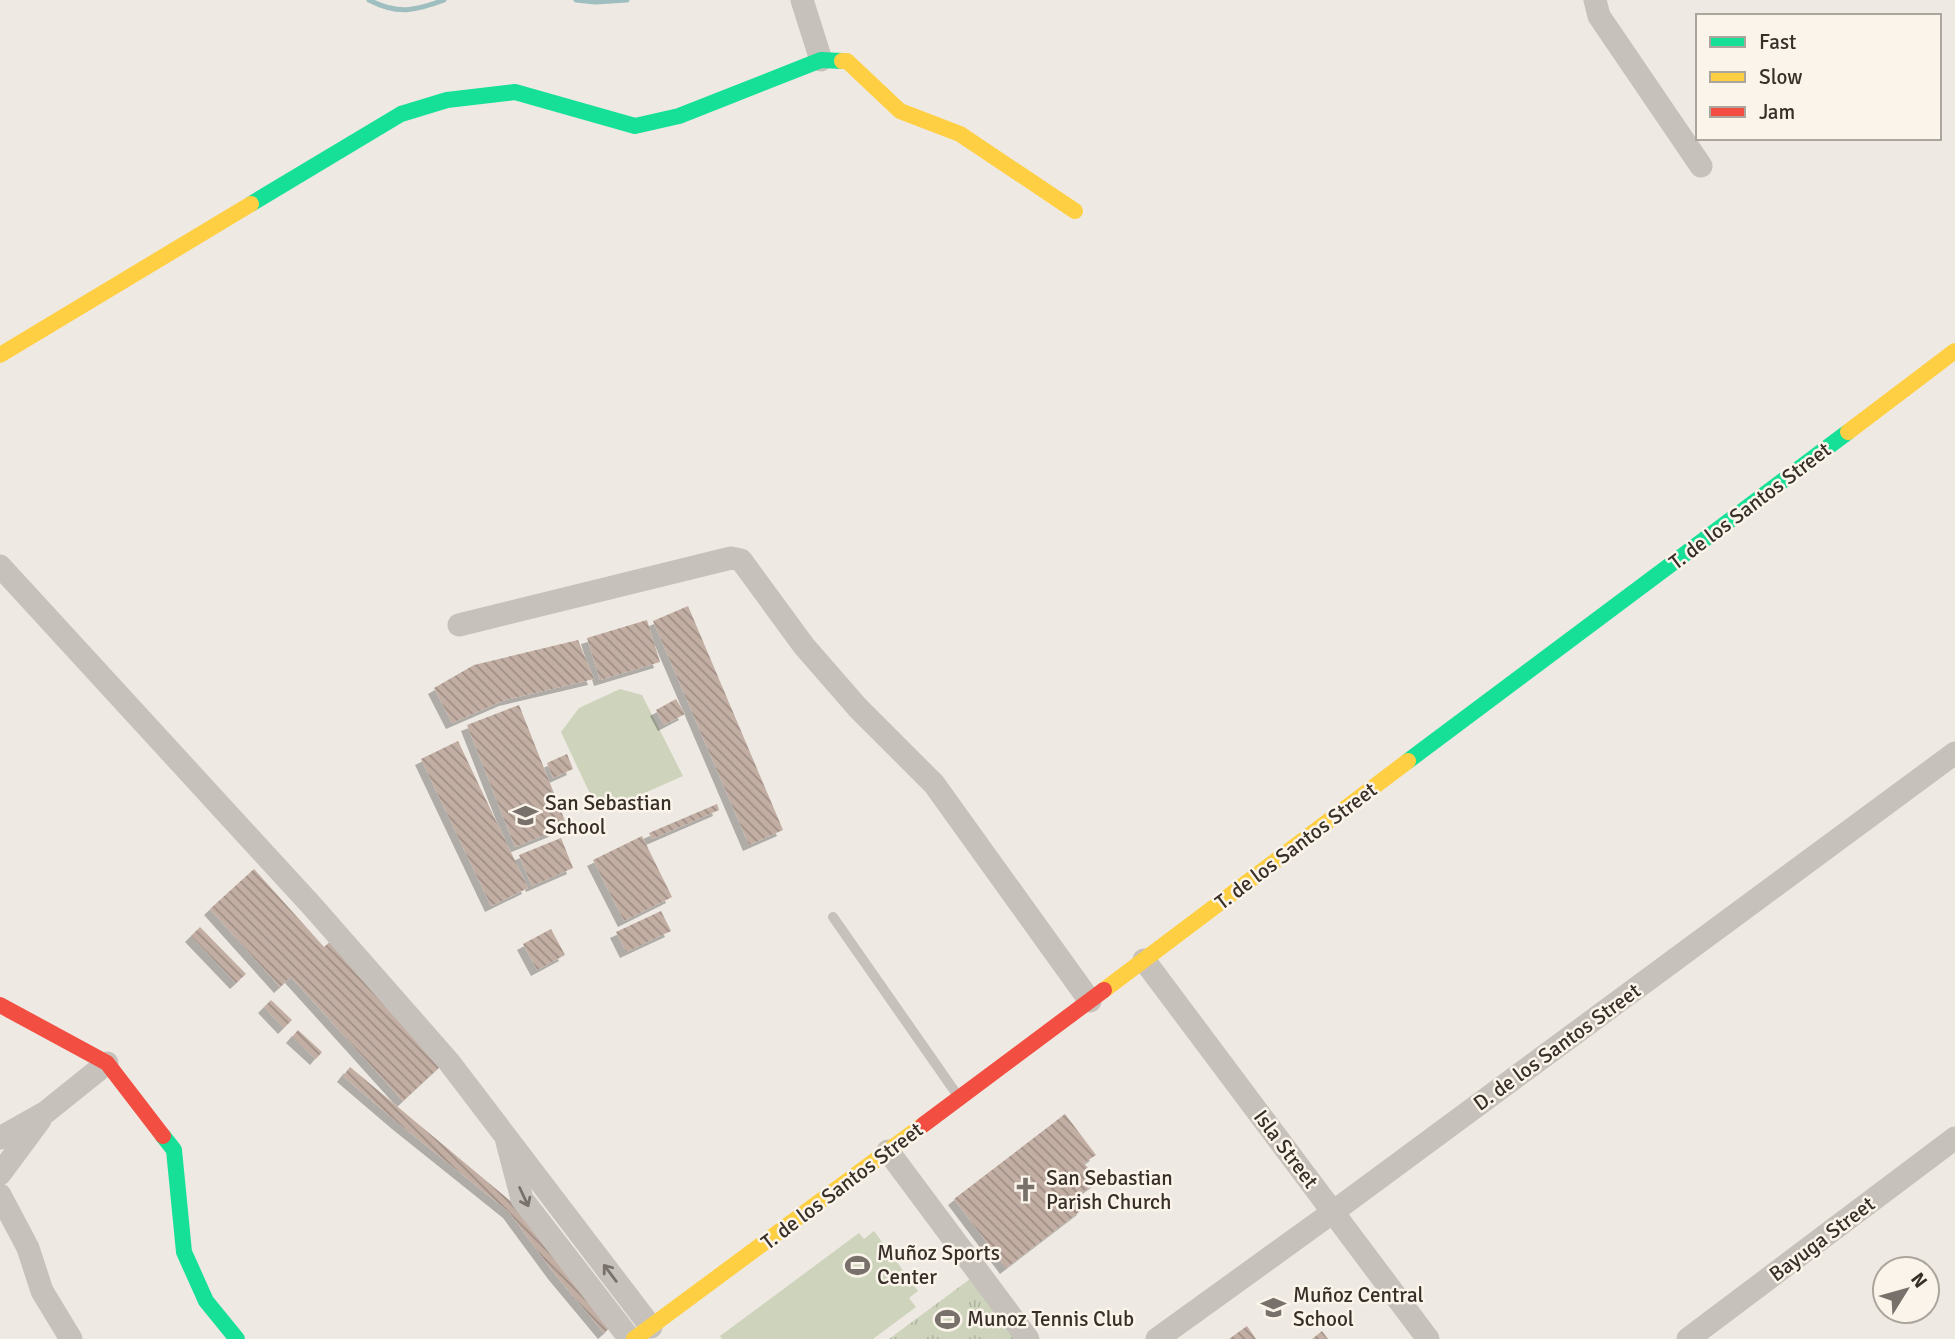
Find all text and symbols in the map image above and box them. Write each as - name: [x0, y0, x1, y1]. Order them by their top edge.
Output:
- legend: [1696, 14, 1941, 140]
- text: Fast: [1759, 29, 1796, 55]
- text: Slow: [1759, 64, 1803, 90]
- text: Jam: [1759, 99, 1795, 125]
- street label: T. de los Santos Street: [1664, 437, 1836, 575]
- street label: T. de los Santos Street: [1210, 777, 1382, 915]
- place label: San Sebastian School: [545, 790, 672, 840]
- school or university icon: San Sebastian School: [511, 801, 539, 829]
- street label: D. de los Santos Street: [1468, 978, 1646, 1116]
- street label: Isla Street: [1248, 1105, 1324, 1193]
- street label: T. de los Santos Street: [756, 1117, 928, 1255]
- place label: San Sebastian Parish Church: [1046, 1165, 1173, 1215]
- church icon: San Sebastian Parish Church: [1012, 1176, 1040, 1204]
- one-way arrow: [518, 1187, 531, 1208]
- street label: Bayuga Street: [1764, 1191, 1880, 1287]
- place label: Muñoz Sports Center: [877, 1240, 1000, 1290]
- sports icon: Muñoz Sports Center: [843, 1251, 871, 1279]
- north arrow: [1871, 1255, 1941, 1325]
- one-way arrow: [602, 1264, 617, 1283]
- text: N: [1905, 1268, 1932, 1293]
- place label: Muñoz Central School: [1293, 1282, 1424, 1332]
- school or university icon: Muñoz Central School: [1259, 1293, 1287, 1321]
- sports icon: Munoz Tennis Club: [933, 1305, 961, 1333]
- place label: Munoz Tennis Club: [967, 1306, 1134, 1332]

